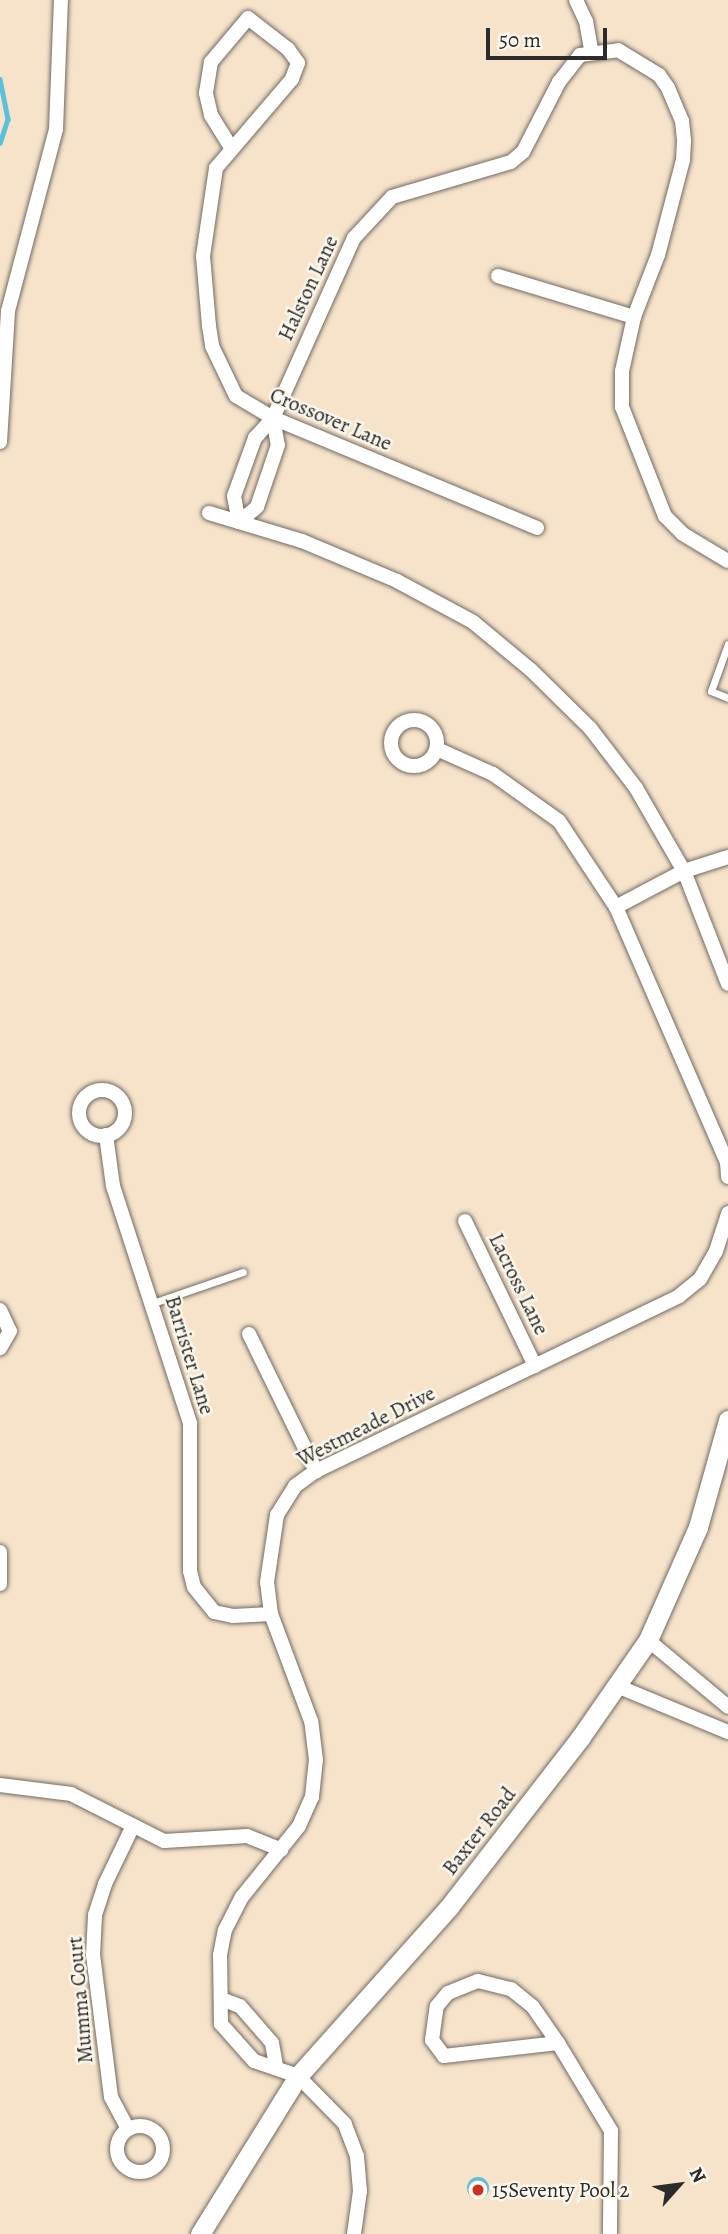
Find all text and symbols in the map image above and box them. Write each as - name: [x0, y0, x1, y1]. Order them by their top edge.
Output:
- scale bar: [490, 14, 611, 58]
- text: 50 m: [499, 26, 541, 54]
- street label: Halston Lane: [273, 231, 343, 345]
- street label: Crossover Lane: [266, 382, 396, 456]
- street label: Lacross Lane: [484, 1229, 554, 1339]
- street label: Barrister Lane: [160, 1293, 220, 1417]
- street label: Westmeade Drive: [293, 1380, 439, 1472]
- street label: Baxter Road: [437, 1782, 521, 1880]
- street label: Mumma Court: [62, 1936, 98, 2064]
- north arrow: [644, 2150, 714, 2220]
- text: N: [683, 2163, 712, 2187]
- place label: 15Seventy Pool 2: [492, 2177, 630, 2203]
- marker: 15Seventy Pool 2: [470, 2182, 486, 2198]

